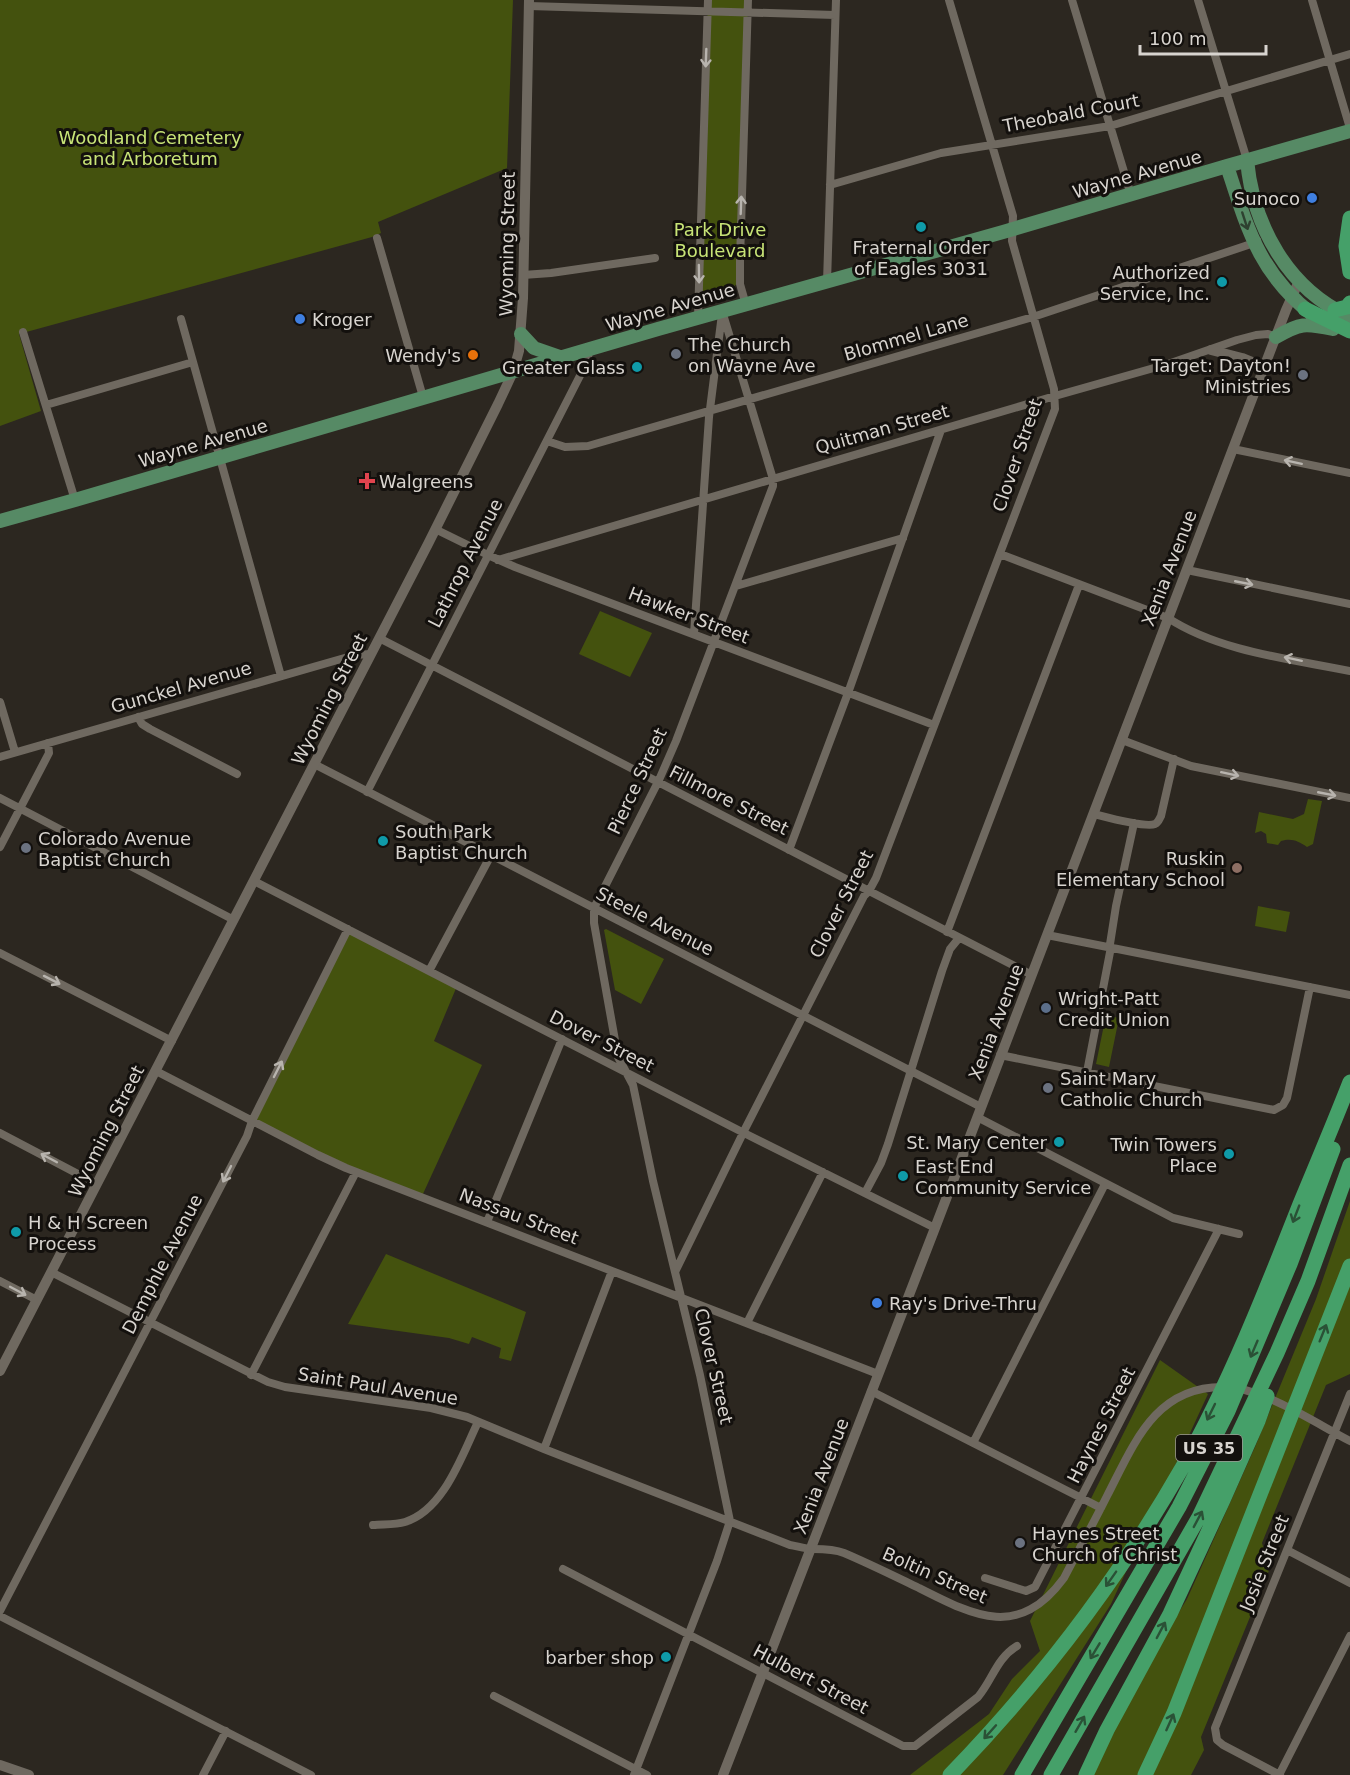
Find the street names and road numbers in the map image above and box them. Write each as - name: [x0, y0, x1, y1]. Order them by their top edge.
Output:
- street label: Theobald Court: [1000, 89, 1141, 137]
- street label: Wayne Avenue: [1070, 146, 1204, 202]
- street label: Wyoming Street: [495, 171, 519, 317]
- street label: Wayne Avenue: [603, 279, 737, 335]
- street label: Blommel Lane: [841, 309, 971, 365]
- street label: Clover Street: [988, 396, 1046, 514]
- street label: Quitman Street: [813, 400, 951, 458]
- street label: Wayne Avenue: [136, 415, 270, 471]
- street label: Lathrop Avenue: [424, 495, 506, 631]
- street label: Xenia Avenue: [1137, 507, 1201, 629]
- street label: Hawker Street: [626, 582, 752, 648]
- street label: Wyoming Street: [287, 630, 371, 768]
- street label: Gunckel Avenue: [108, 657, 254, 717]
- street label: Pierce Street: [603, 724, 671, 838]
- street label: Fillmore Street: [666, 761, 792, 839]
- street label: Clover Street: [805, 847, 877, 961]
- street label: Steele Avenue: [593, 882, 717, 960]
- street label: Xenia Avenue: [964, 961, 1028, 1083]
- street label: Dover Street: [546, 1006, 658, 1076]
- street label: Wyoming Street: [64, 1062, 148, 1200]
- street label: Nassau Street: [456, 1184, 582, 1248]
- street label: Demphle Avenue: [118, 1191, 206, 1337]
- street label: Clover Street: [690, 1306, 738, 1426]
- street label: Saint Paul Avenue: [296, 1363, 460, 1409]
- street label: Haynes Street: [1063, 1363, 1139, 1487]
- street label: Xenia Avenue: [789, 1415, 853, 1537]
- road number: US 35: [1176, 1435, 1242, 1461]
- street label: Josie Street: [1235, 1512, 1293, 1615]
- street label: Boltin Street: [879, 1543, 991, 1607]
- street label: Hulbert Street: [750, 1640, 872, 1718]

